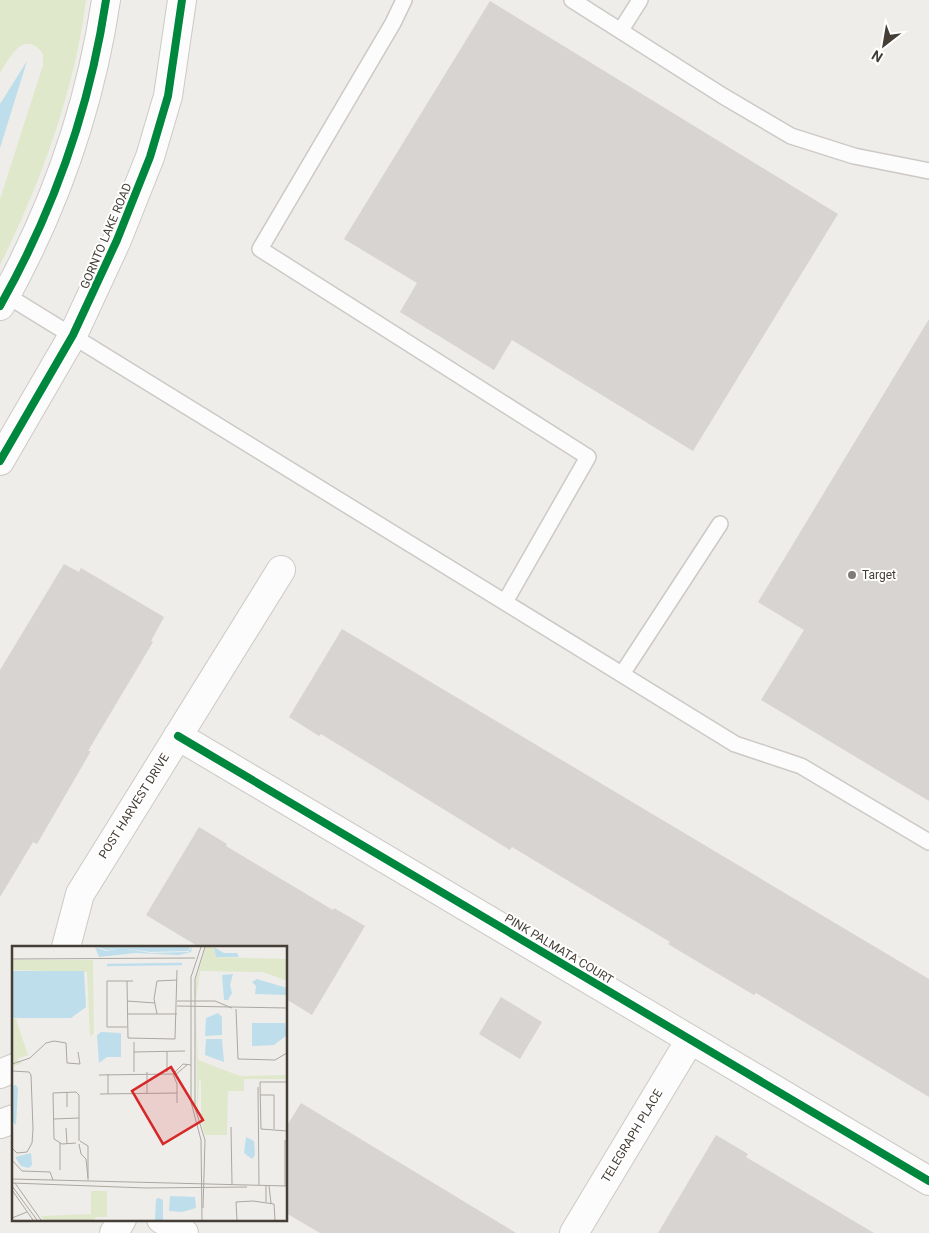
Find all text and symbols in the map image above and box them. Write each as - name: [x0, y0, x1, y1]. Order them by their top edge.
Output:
- north arrow: [859, 20, 909, 70]
- text: N: [869, 47, 886, 66]
- street label: GORNTO LAKE ROAD: [77, 181, 135, 291]
- place label: Target: [862, 568, 896, 582]
- marker: Target: [846, 569, 858, 581]
- street label: POST HARVEST DRIVE: [96, 751, 172, 861]
- street label: PINK PALMATA COURT: [502, 911, 616, 987]
- inset map: [12, 946, 288, 1220]
- street label: TELEGRAPH PLACE: [599, 1087, 665, 1185]

